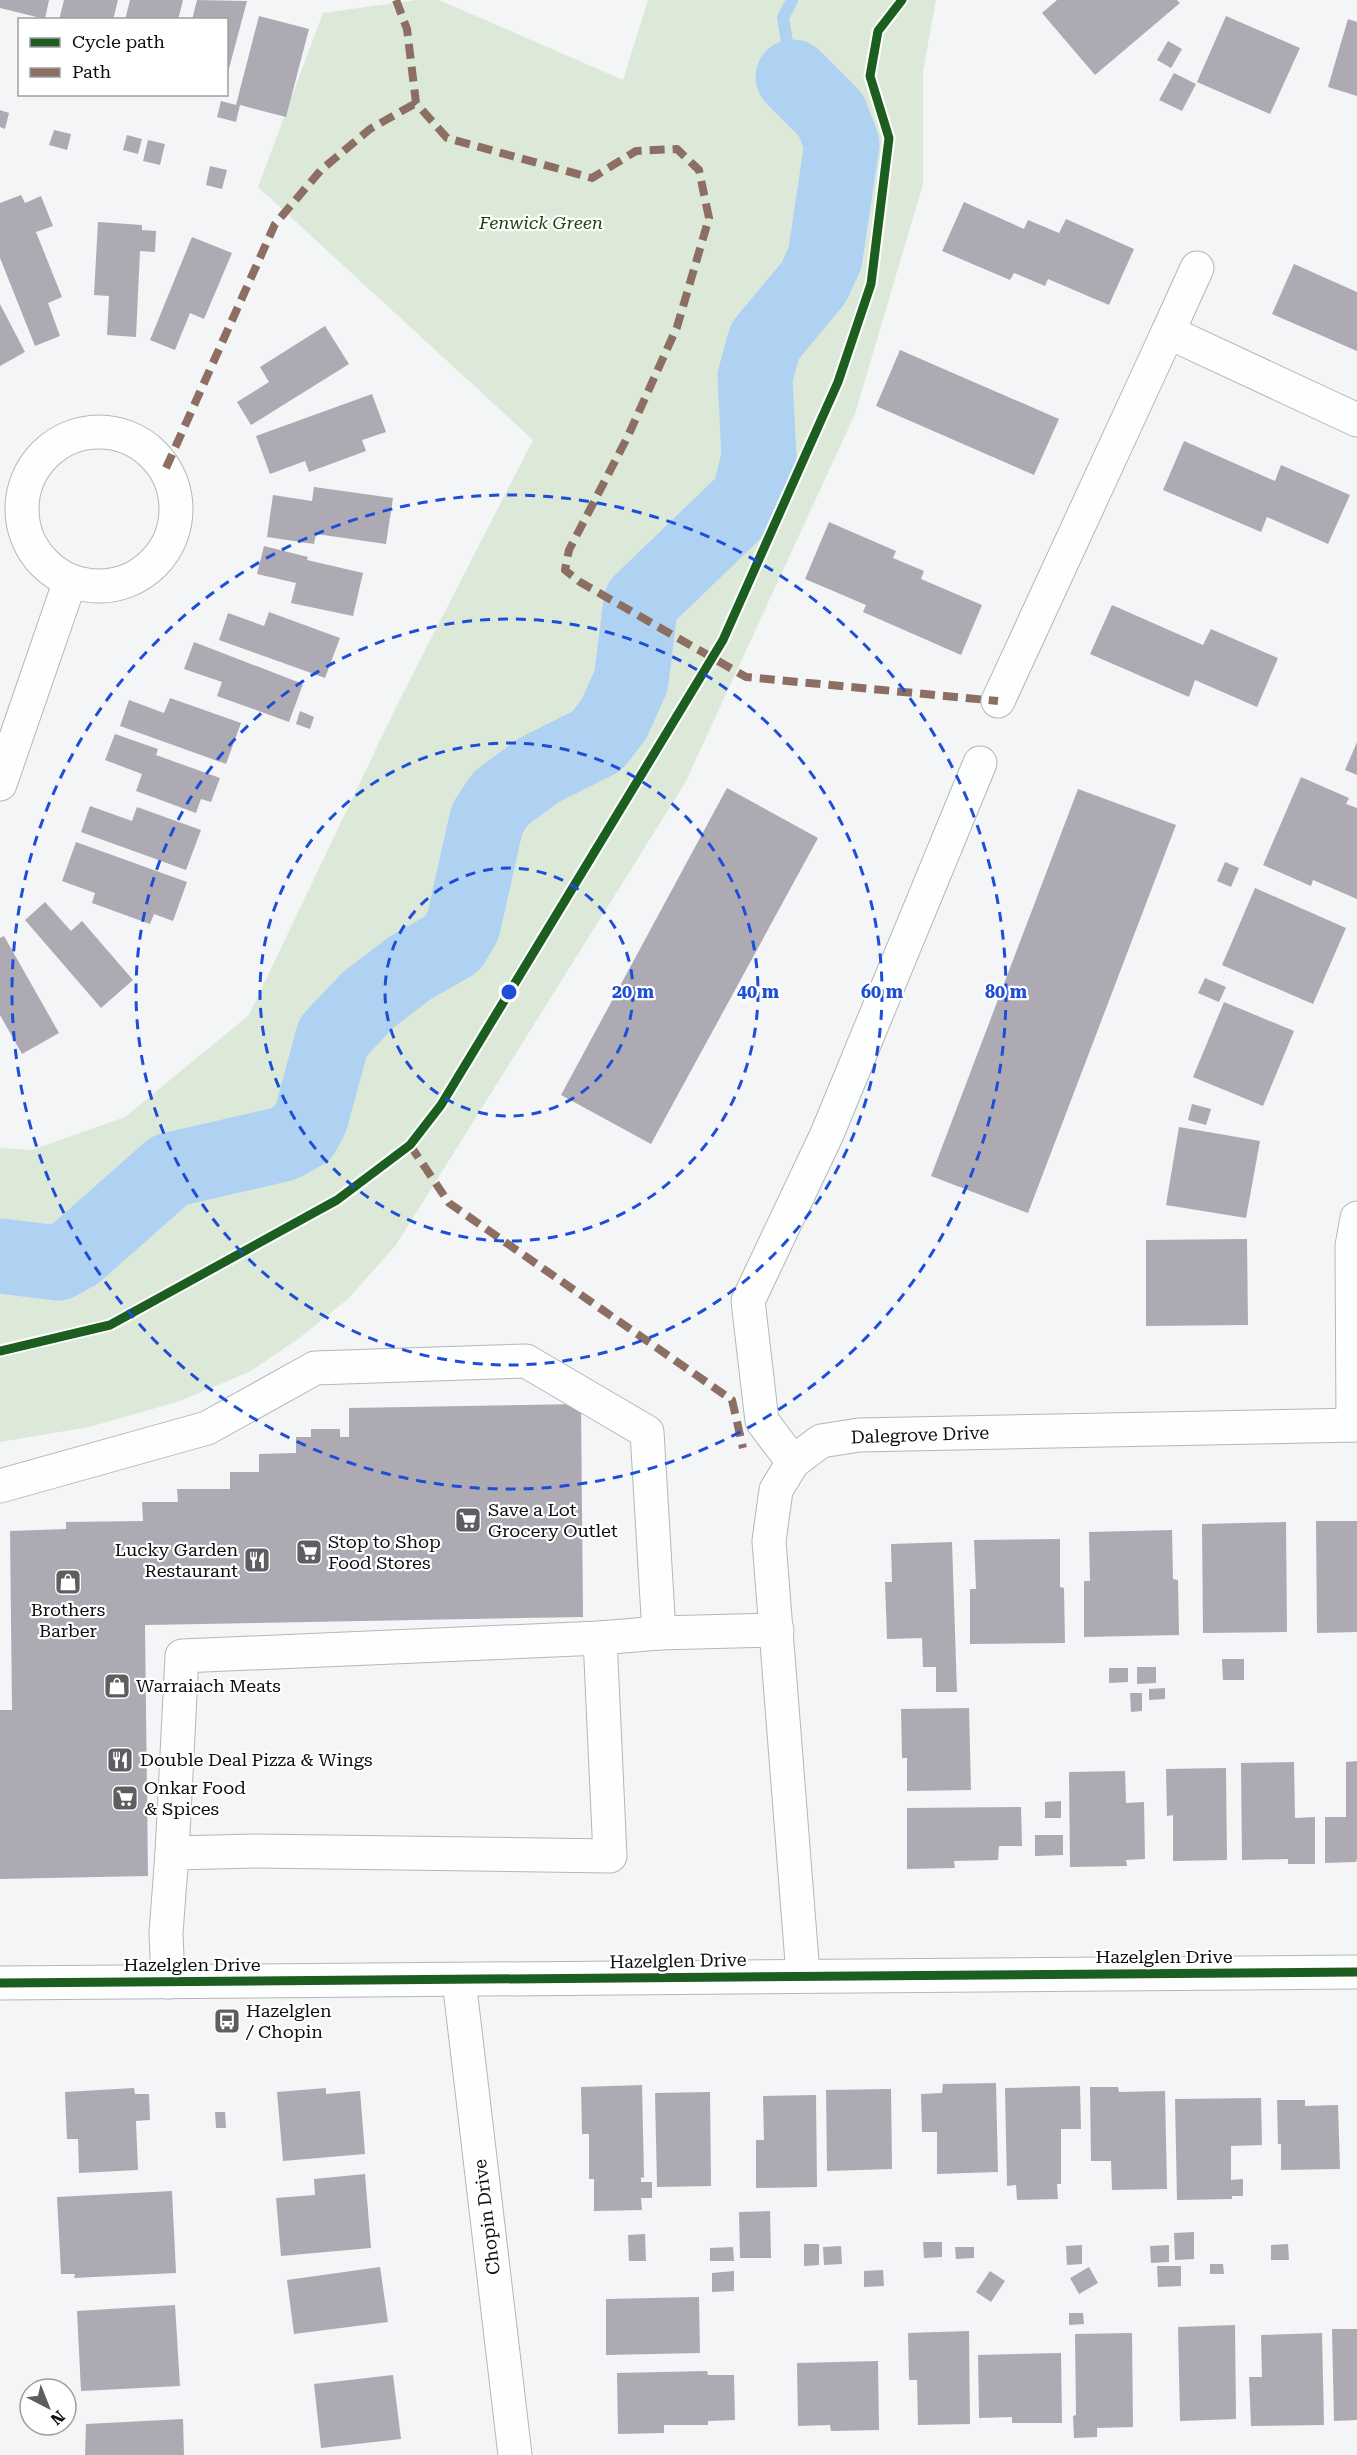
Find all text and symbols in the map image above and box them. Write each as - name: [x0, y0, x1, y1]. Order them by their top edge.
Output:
- legend: [18, 18, 228, 96]
- text: Cycle path: [72, 31, 165, 52]
- text: Path: [72, 61, 111, 82]
- park label: Fenwick Green: [478, 212, 603, 233]
- text: 20 m: [612, 981, 655, 1002]
- text: 40 m: [737, 981, 780, 1002]
- text: 60 m: [861, 981, 904, 1002]
- text: 80 m: [985, 981, 1028, 1002]
- centre of rings: [499, 982, 519, 1002]
- street label: Dalegrove Drive: [850, 1422, 990, 1447]
- place label: Save a Lot Grocery Outlet: [488, 1499, 618, 1541]
- supermarket icon: Save a Lot Grocery Outlet: [453, 1505, 483, 1535]
- place label: Stop to Shop Food Stores: [328, 1531, 441, 1573]
- supermarket icon: Stop to Shop Food Stores: [294, 1537, 324, 1567]
- place label: Lucky Garden Restaurant: [115, 1539, 238, 1581]
- restaurant icon: Lucky Garden Restaurant: [242, 1545, 272, 1575]
- shop icon: Brothers Barber: [53, 1567, 83, 1597]
- place label: Brothers Barber: [31, 1599, 105, 1641]
- shop icon: Warraiach Meats: [102, 1671, 132, 1701]
- place label: Warraiach Meats: [136, 1675, 281, 1696]
- restaurant icon: Double Deal Pizza & Wings: [105, 1745, 135, 1775]
- place label: Double Deal Pizza & Wings: [140, 1749, 372, 1770]
- place label: Onkar Food & Spices: [144, 1777, 246, 1819]
- supermarket icon: Onkar Food & Spices: [110, 1783, 140, 1813]
- street label: Hazelglen Drive: [1095, 1946, 1233, 1967]
- street label: Hazelglen Drive: [609, 1949, 747, 1972]
- street label: Hazelglen Drive: [123, 1954, 261, 1975]
- place label: Hazelglen / Chopin: [245, 2000, 332, 2042]
- bus stop icon: Hazelglen / Chopin: [212, 2006, 242, 2036]
- street label: Chopin Drive: [469, 2158, 504, 2276]
- north arrow: [18, 2377, 78, 2437]
- text: N: [47, 2407, 69, 2429]

